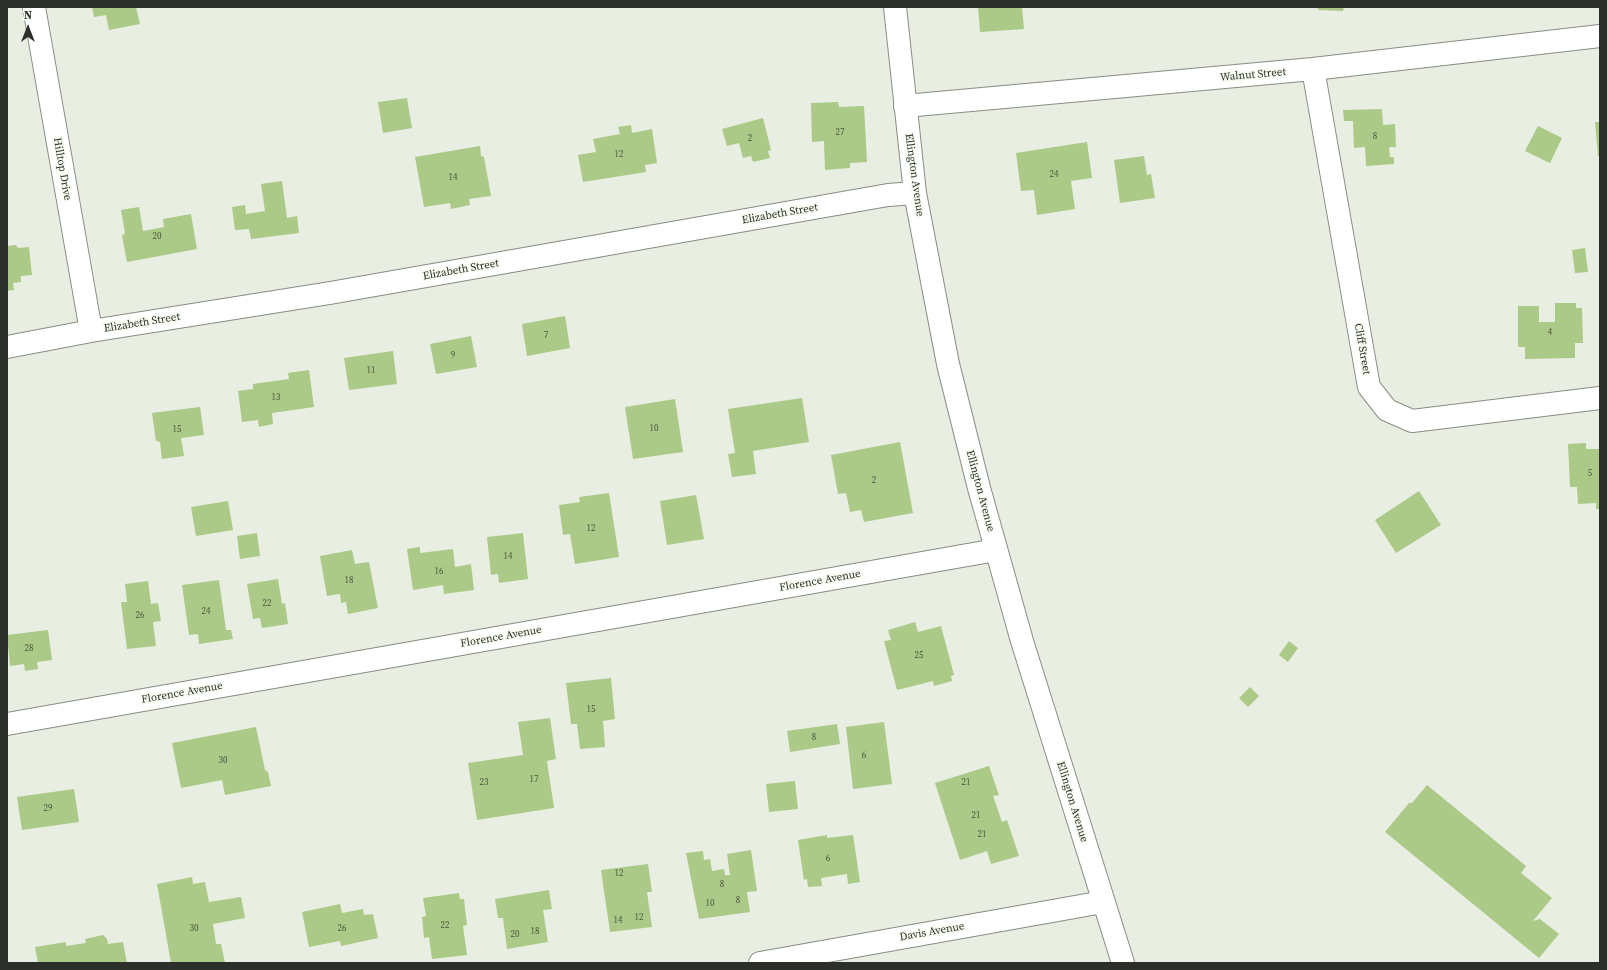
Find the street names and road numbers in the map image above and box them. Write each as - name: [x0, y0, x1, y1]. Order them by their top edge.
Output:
- street label: Walnut Street: [1219, 66, 1287, 84]
- street label: Ellington Avenue: [902, 133, 926, 217]
- street label: Hilltop Drive: [50, 137, 74, 201]
- street label: Elizabeth Street: [741, 201, 819, 227]
- street label: Elizabeth Street: [422, 257, 500, 283]
- street label: Elizabeth Street: [103, 310, 181, 336]
- street label: Cliff Street: [1351, 322, 1373, 376]
- street label: Ellington Avenue: [963, 449, 997, 533]
- street label: Florence Avenue: [778, 567, 862, 595]
- street label: Florence Avenue: [459, 623, 543, 651]
- street label: Florence Avenue: [140, 679, 224, 707]
- street label: Ellington Avenue: [1053, 760, 1091, 844]
- street label: Davis Avenue: [899, 920, 965, 944]

